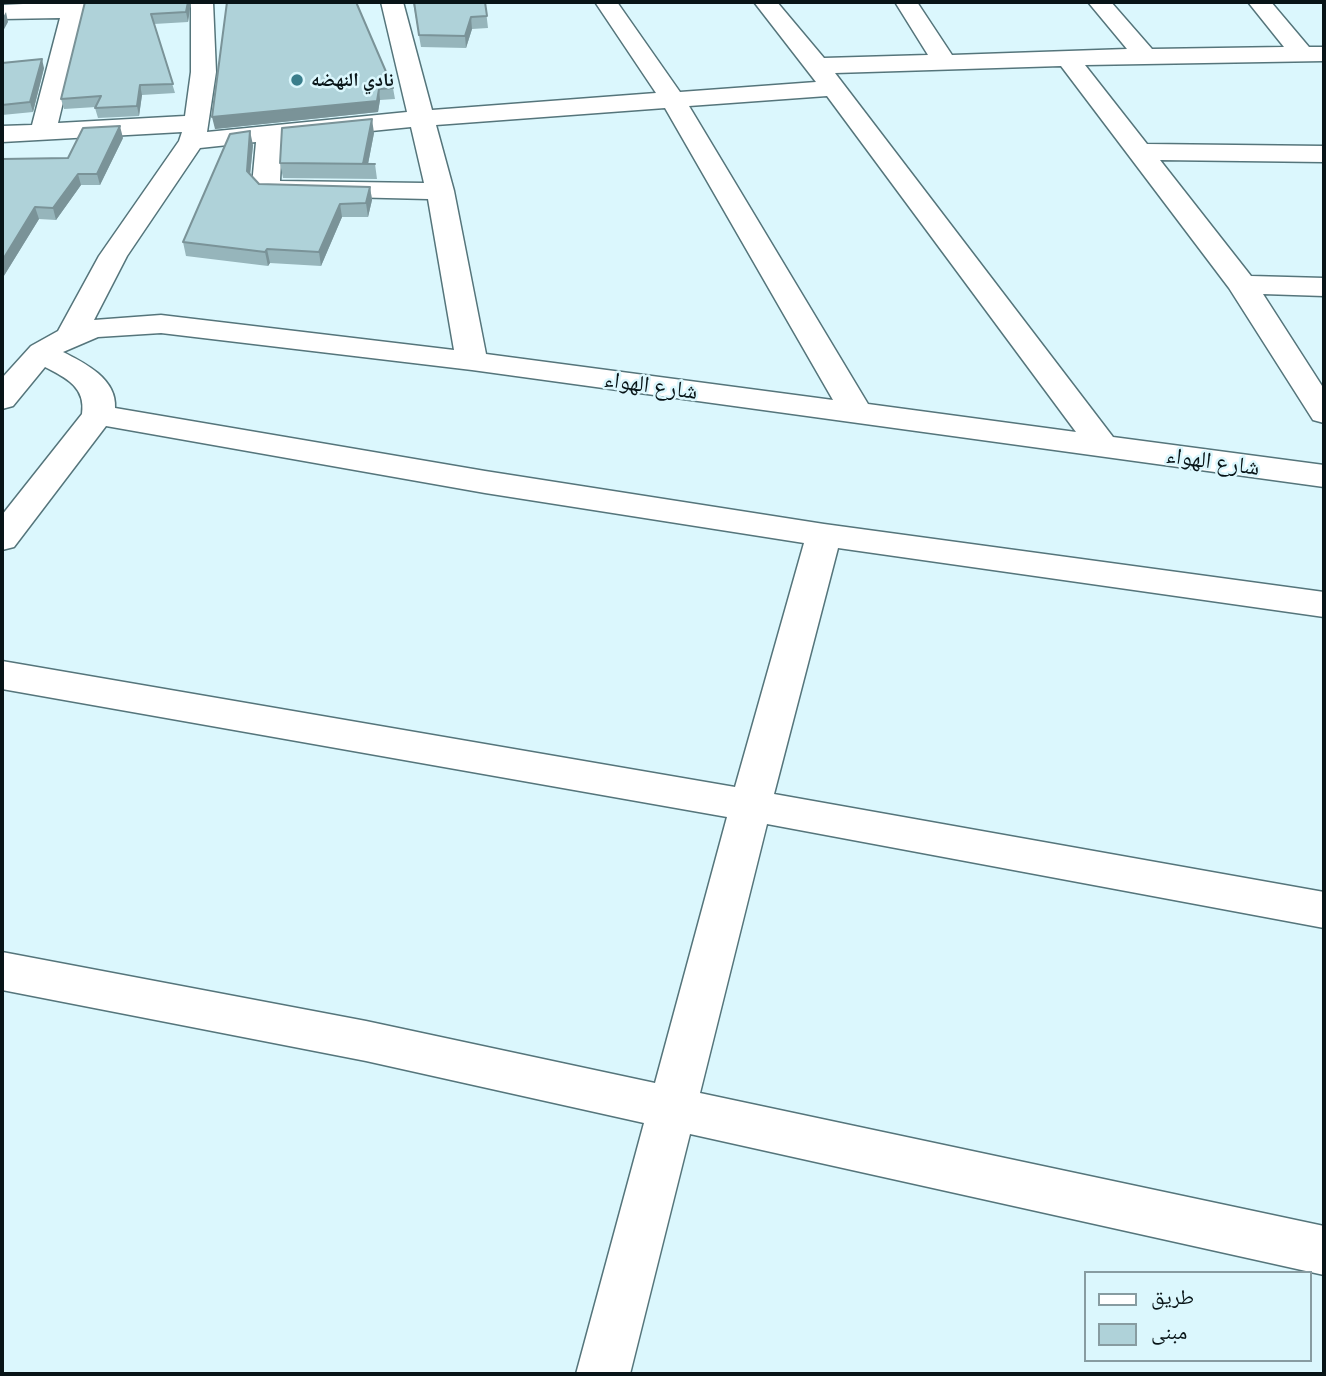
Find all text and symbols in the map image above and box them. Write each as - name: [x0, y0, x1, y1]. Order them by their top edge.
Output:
- place label: نادي النهضه: [311, 69, 394, 91]
- marker: نادي النهضه: [289, 72, 305, 88]
- street label: شارع الهواء: [602, 365, 700, 405]
- street label: شارع الهواء: [1164, 441, 1262, 481]
- legend: [1084, 1271, 1312, 1362]
- text: طريق: [1151, 1283, 1194, 1308]
- text: مبنى: [1151, 1318, 1187, 1343]

